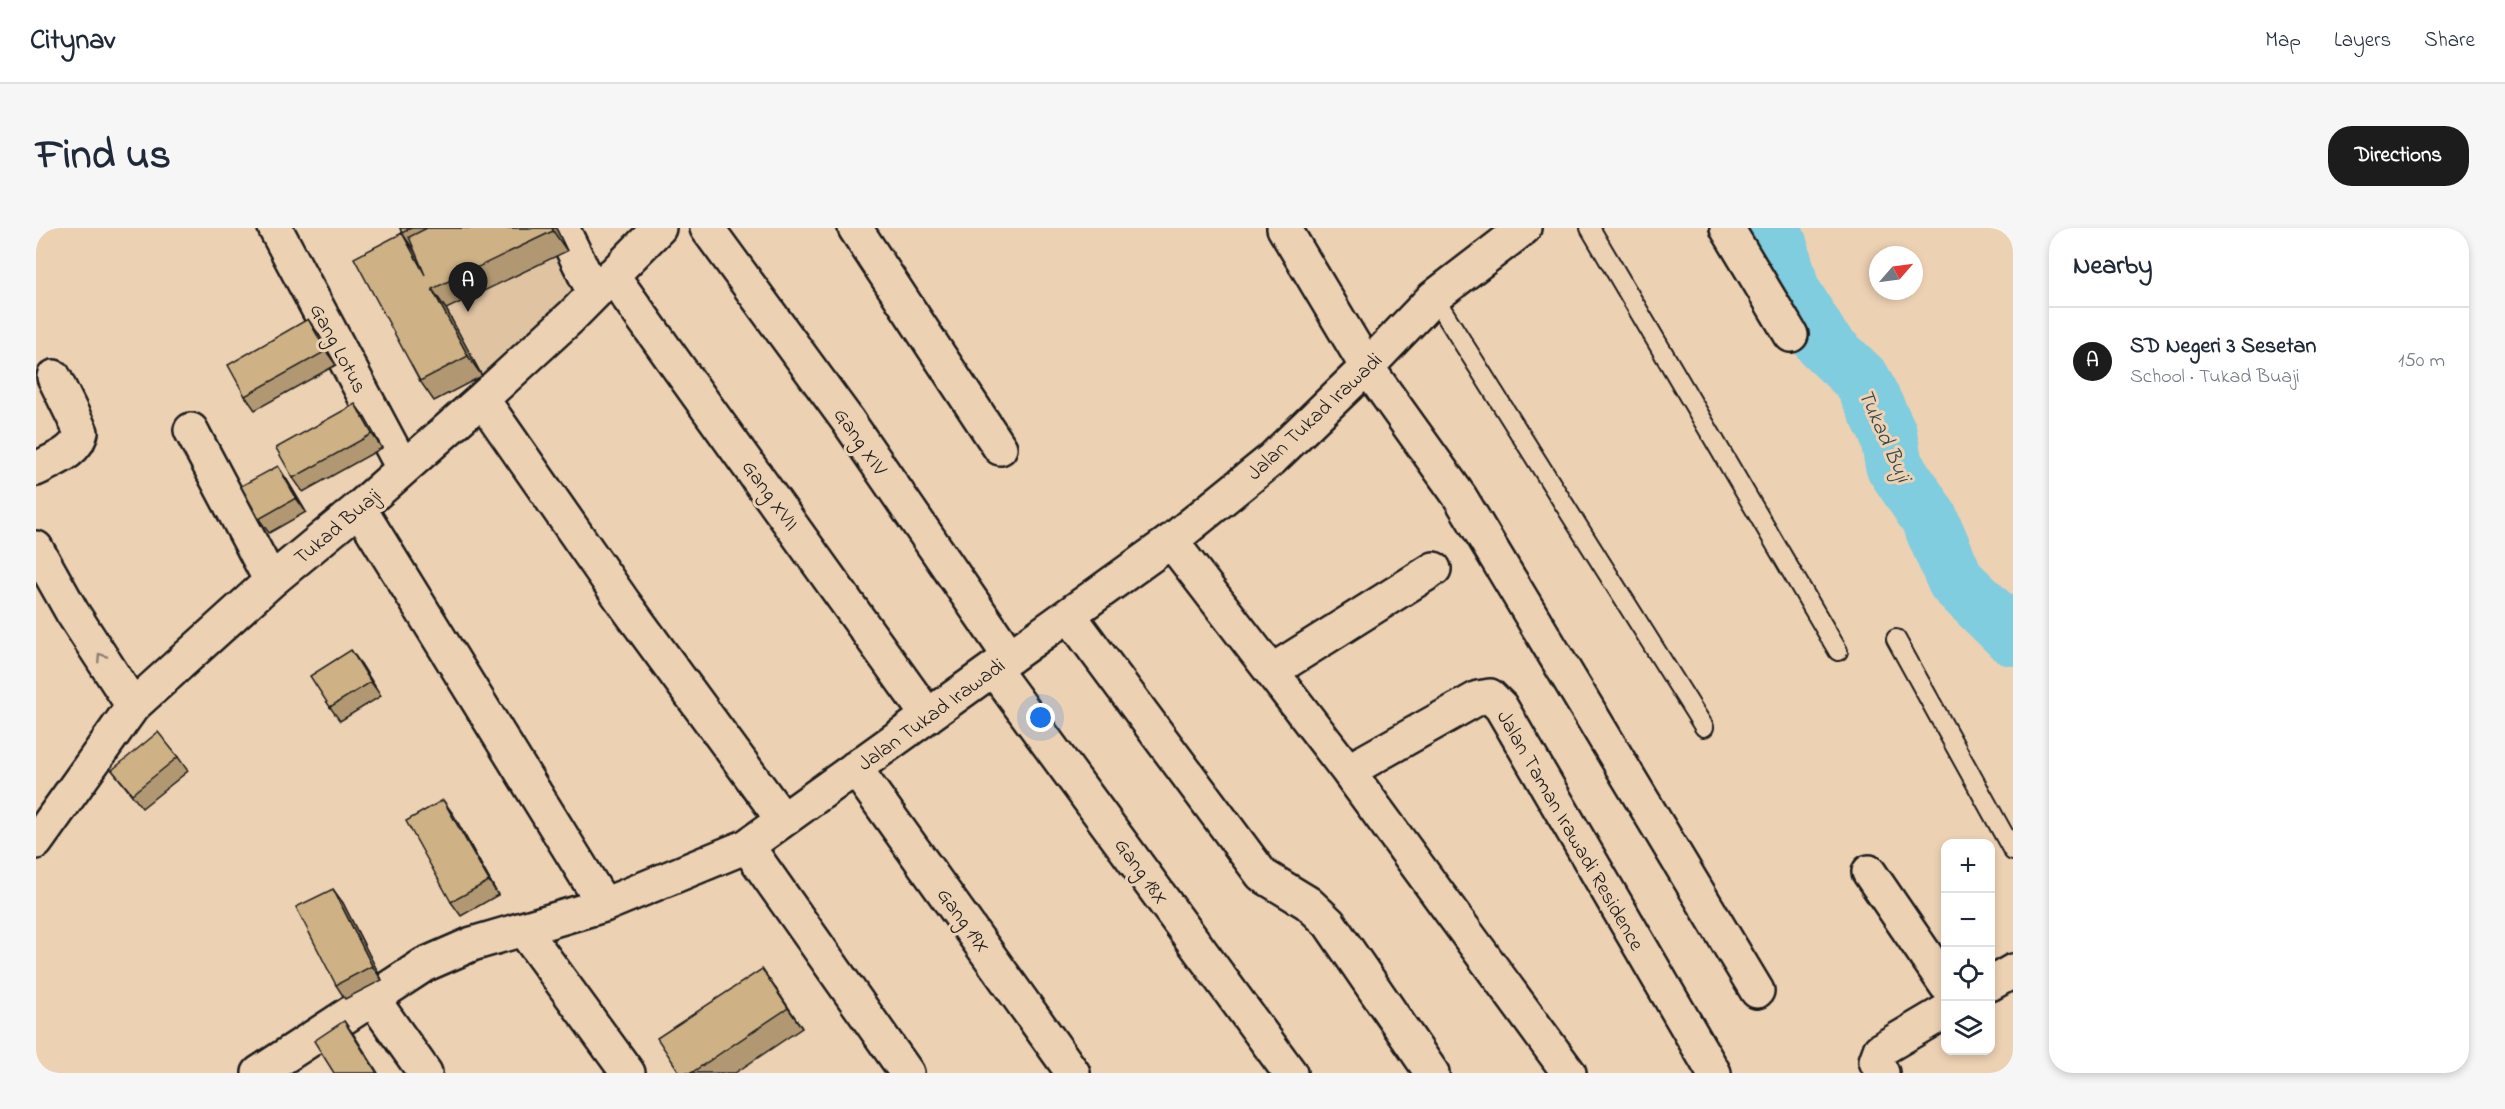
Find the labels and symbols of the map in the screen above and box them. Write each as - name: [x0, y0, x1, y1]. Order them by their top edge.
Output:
- north arrow: [1869, 246, 1923, 300]
- pin: A: [448, 262, 488, 312]
- street label: Gang Lotus: [299, 299, 373, 400]
- street label: Jalan Tukad Irawadi: [1241, 347, 1390, 488]
- water label: Tukad Buji: [1849, 385, 1919, 490]
- street label: Gang XIV: [824, 402, 894, 483]
- street label: Gang XVII: [732, 454, 805, 539]
- street label: Tukad Buaji: [288, 482, 388, 573]
- street label: Jalan Tukad Irawadi: [852, 652, 1012, 779]
- one-way arrow: [97, 653, 109, 663]
- your location: [1026, 703, 1055, 732]
- street label: Jalan Taman Irawadi Residence: [1488, 705, 1651, 957]
- street label: Gang 18X: [1104, 833, 1175, 913]
- street label: Gang 19X: [927, 882, 996, 961]

